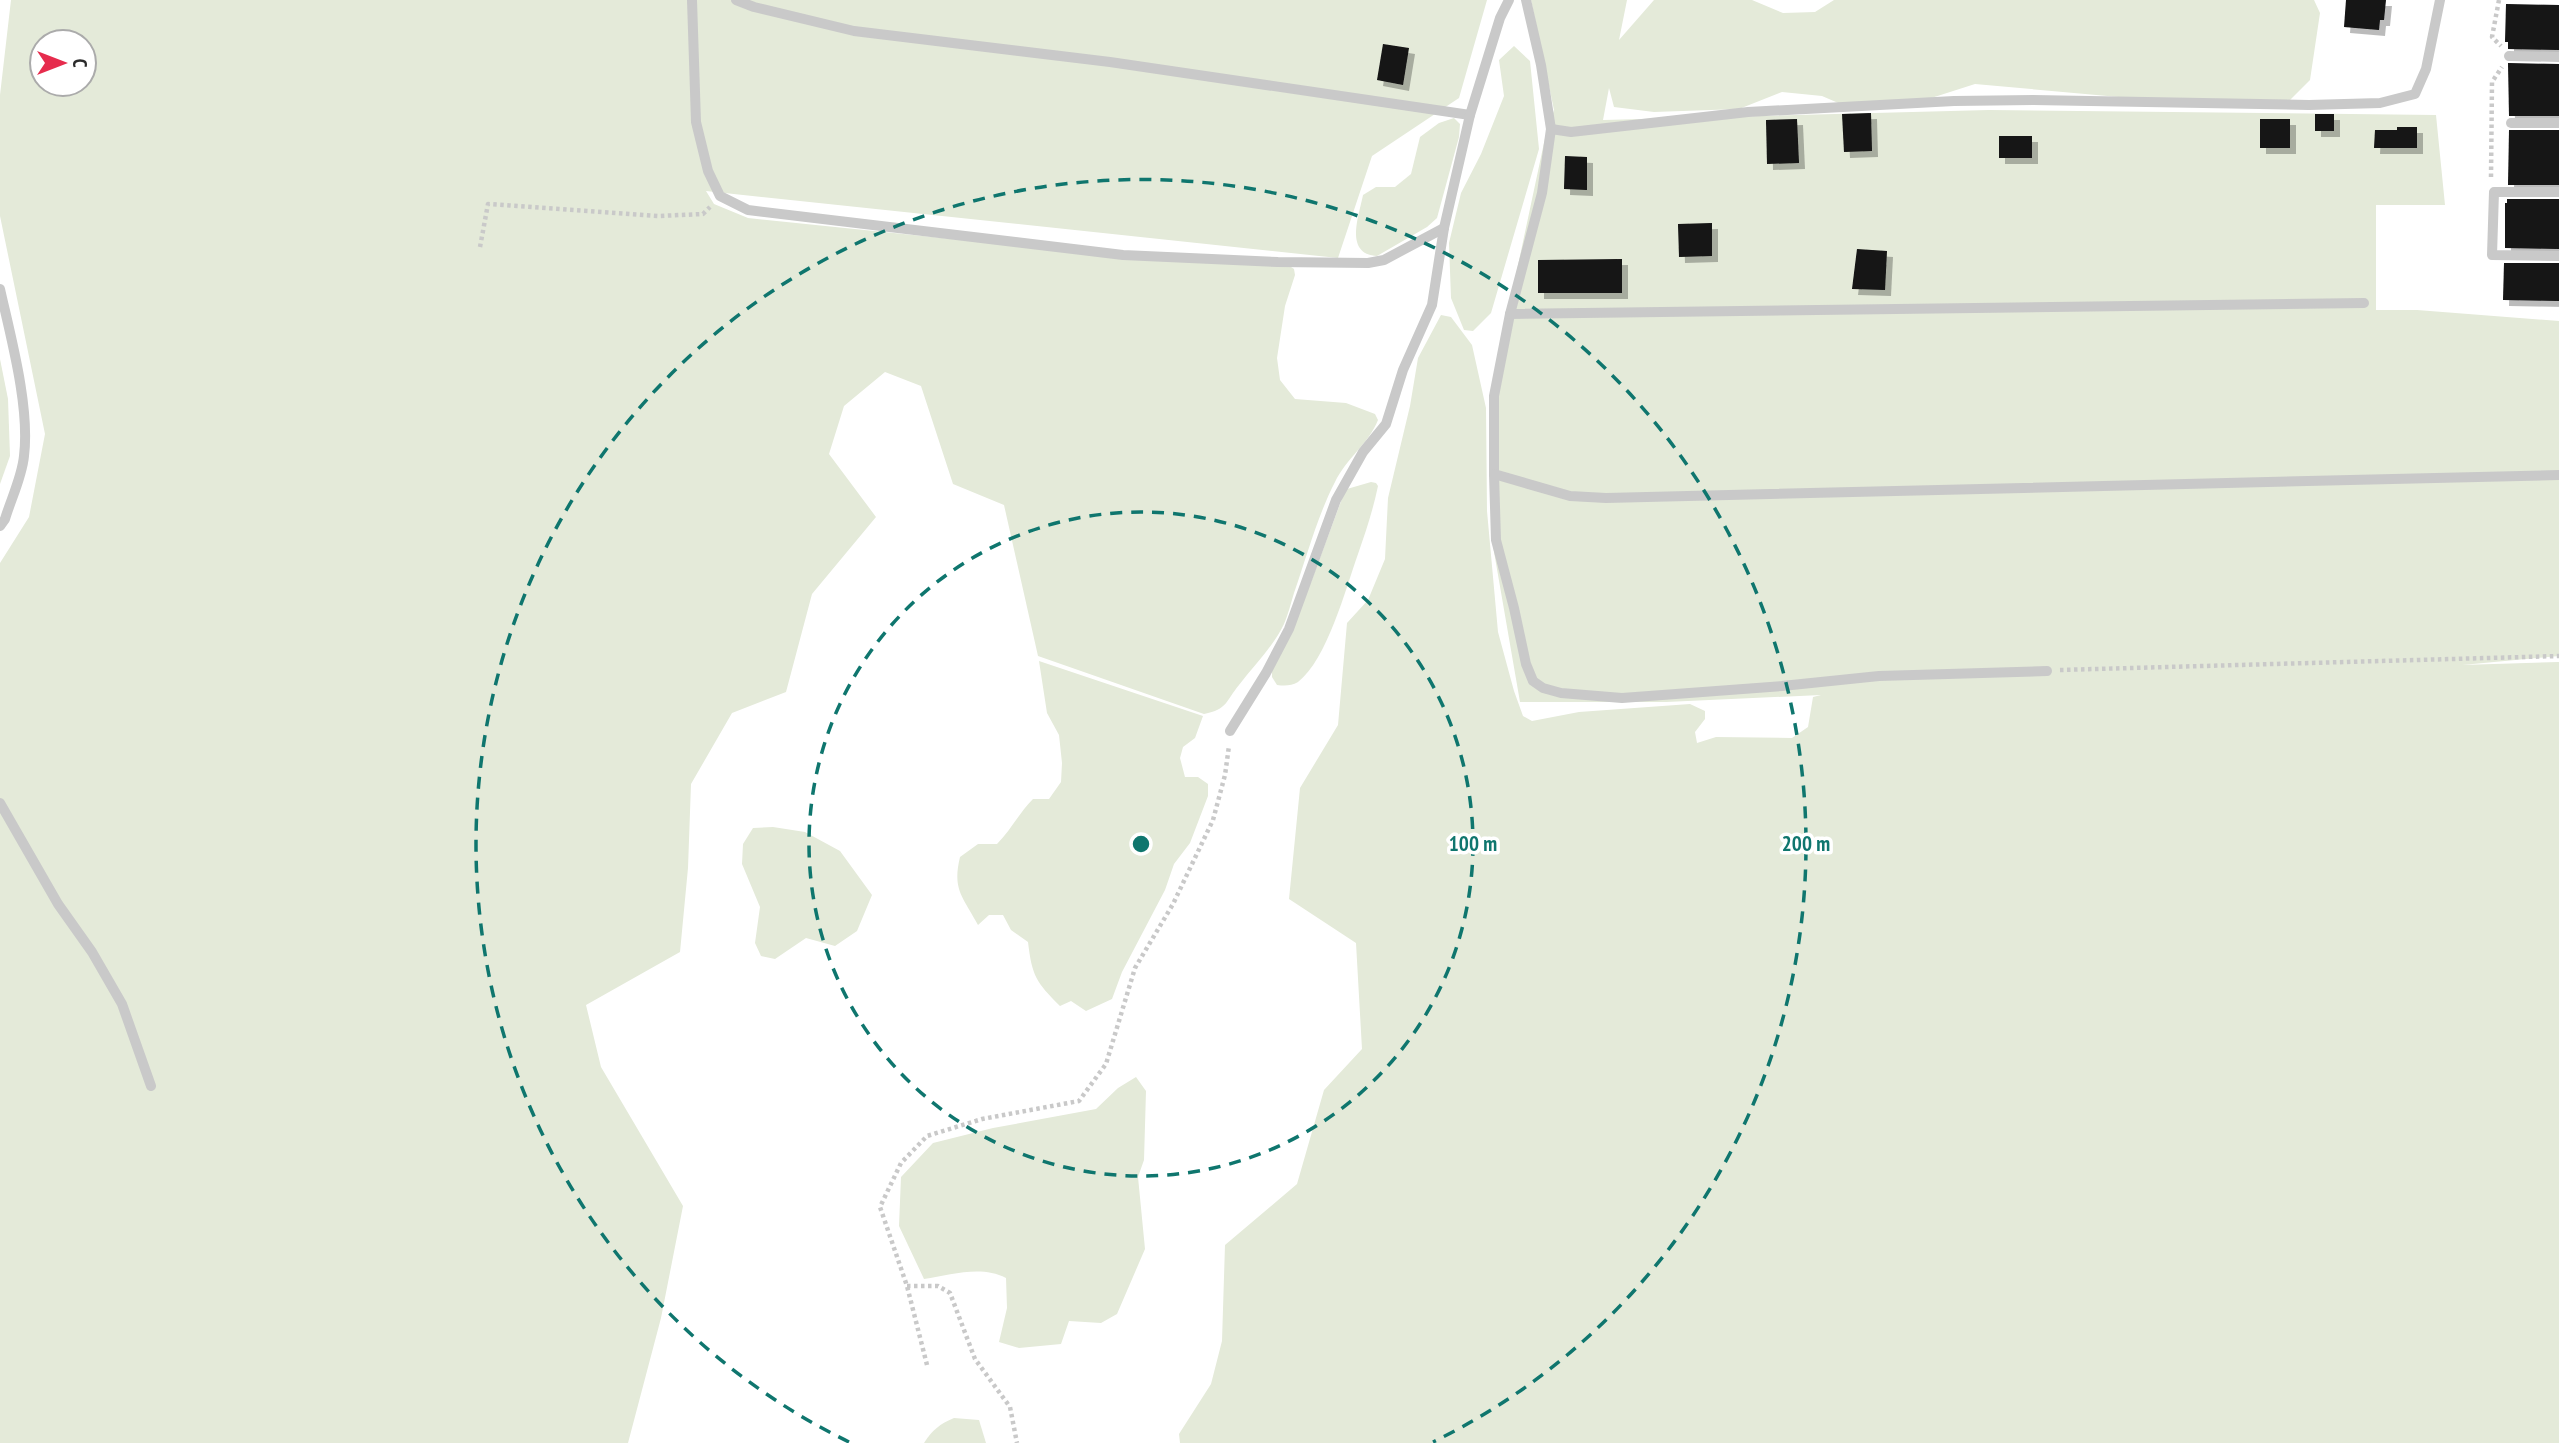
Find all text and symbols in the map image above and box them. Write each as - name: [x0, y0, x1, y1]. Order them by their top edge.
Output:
- north arrow: [28, 28, 98, 98]
- text: С: [68, 59, 92, 68]
- text: 100 m: [1449, 830, 1497, 857]
- text: 200 m: [1782, 830, 1830, 857]
- centre of rings: [1129, 832, 1153, 856]

